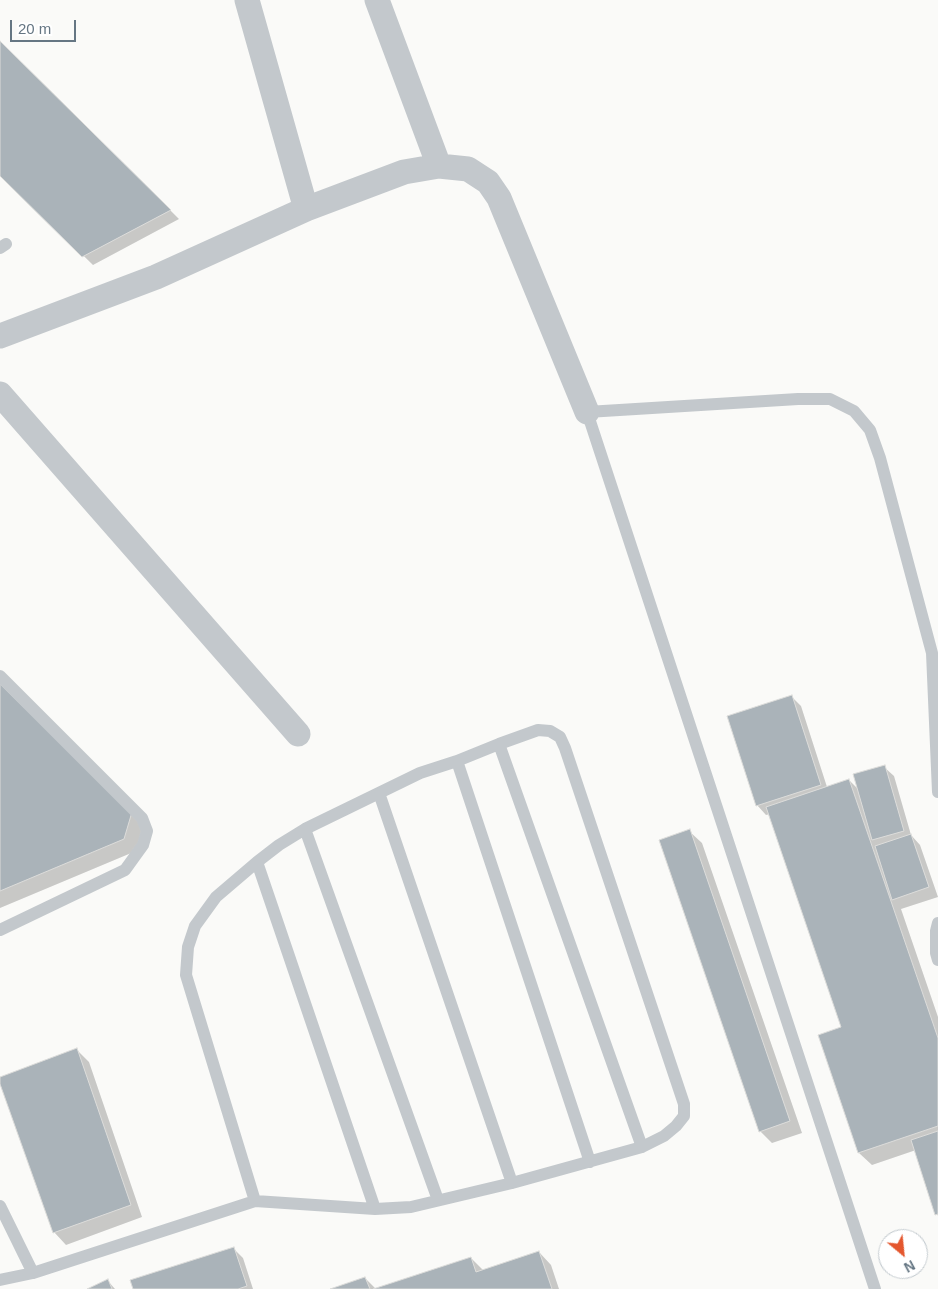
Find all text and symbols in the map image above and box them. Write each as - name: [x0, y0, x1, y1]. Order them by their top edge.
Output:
- scale bar: [12, 10, 79, 42]
- text: 20 m: [18, 20, 51, 37]
- north arrow: [878, 1229, 928, 1279]
- text: N: [901, 1257, 918, 1276]

